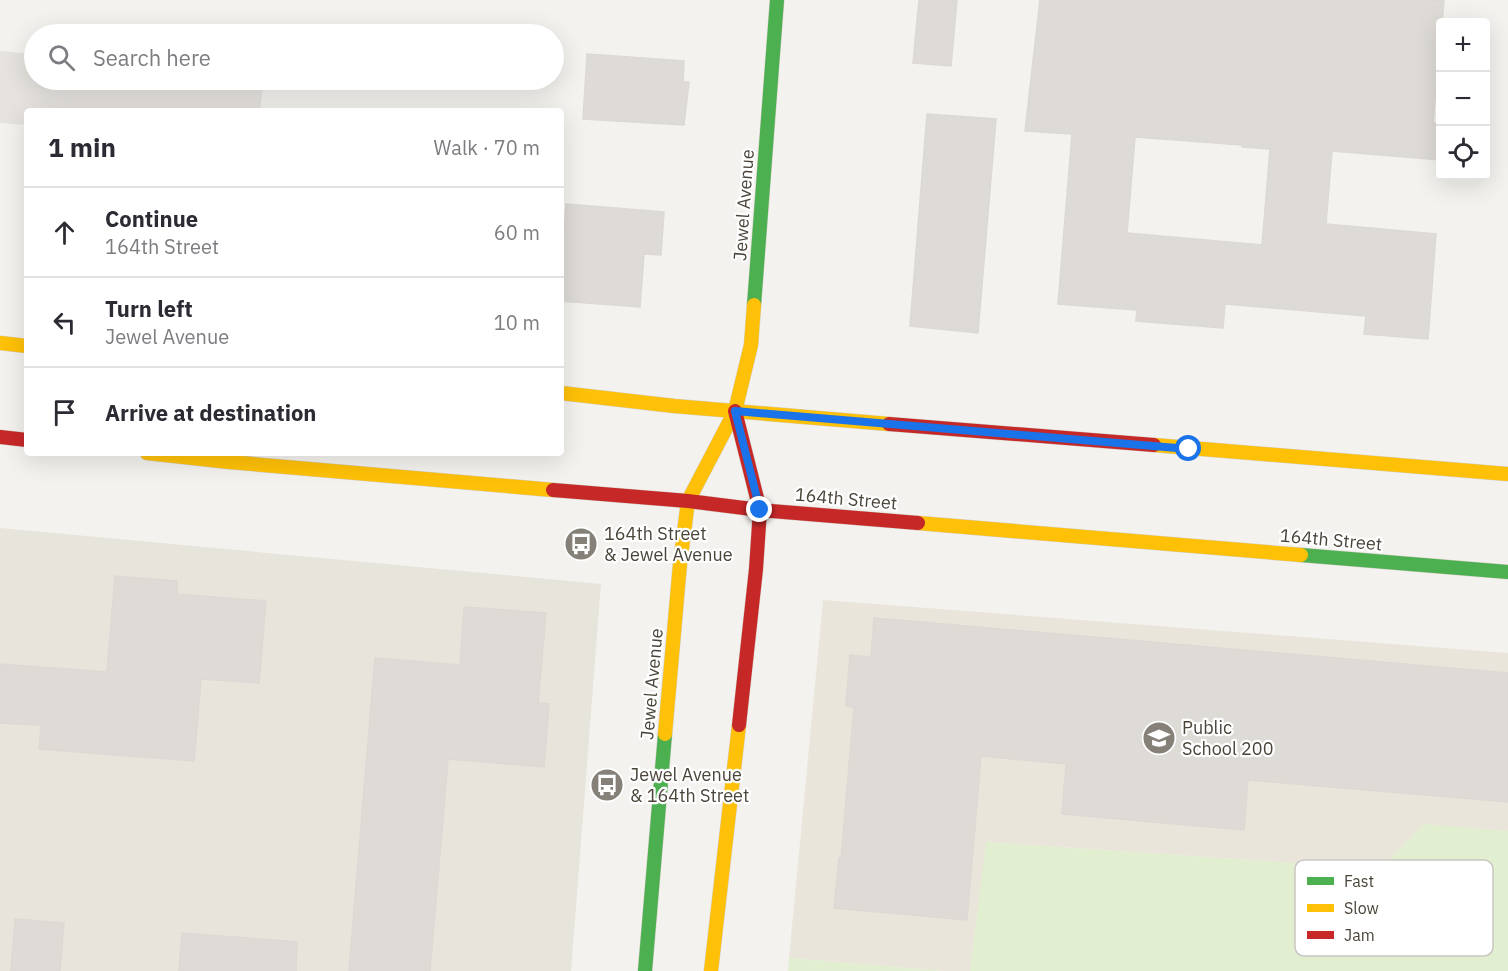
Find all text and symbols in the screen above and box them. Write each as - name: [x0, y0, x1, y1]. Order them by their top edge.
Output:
- map controls: [1436, 18, 1490, 180]
- button: +: [1436, 18, 1490, 72]
- search box: [24, 24, 564, 90]
- icon: search: [45, 41, 78, 74]
- text: Search here: [93, 43, 211, 72]
- button: −: [1436, 72, 1490, 126]
- button: locate: [1436, 126, 1490, 180]
- text: 1 min: [48, 130, 116, 164]
- text: Walk · 70 m: [434, 134, 540, 161]
- street label: Jewel Avenue: [728, 148, 759, 262]
- text: Continue: [105, 204, 198, 233]
- icon: ahead: [48, 216, 81, 249]
- text: 60 m: [494, 219, 540, 246]
- text: 164th Street: [105, 233, 219, 260]
- text: Turn left: [105, 294, 193, 323]
- icon: left: [48, 306, 81, 339]
- text: 10 m: [494, 309, 540, 336]
- text: Jewel Avenue: [105, 323, 229, 350]
- icon: arrive: [48, 396, 81, 429]
- text: Arrive at destination: [105, 398, 316, 427]
- route start: [1175, 435, 1201, 461]
- street label: 164th Street: [794, 483, 898, 514]
- route end: [746, 496, 772, 522]
- place label: 164th Street & Jewel Avenue: [604, 522, 733, 566]
- street label: 164th Street: [1279, 524, 1383, 555]
- bus stop icon: 164th Street & Jewel Avenue: [563, 526, 599, 562]
- street label: Jewel Avenue: [635, 627, 668, 741]
- place label: Public School 200: [1182, 716, 1273, 760]
- school or university icon: Public School 200: [1141, 720, 1177, 756]
- place label: Jewel Avenue & 164th Street: [630, 763, 749, 807]
- bus stop icon: Jewel Avenue & 164th Street: [589, 767, 625, 803]
- legend: [1295, 860, 1493, 956]
- text: Fast: [1344, 871, 1374, 891]
- text: Slow: [1344, 898, 1379, 918]
- text: Jam: [1344, 925, 1375, 945]

